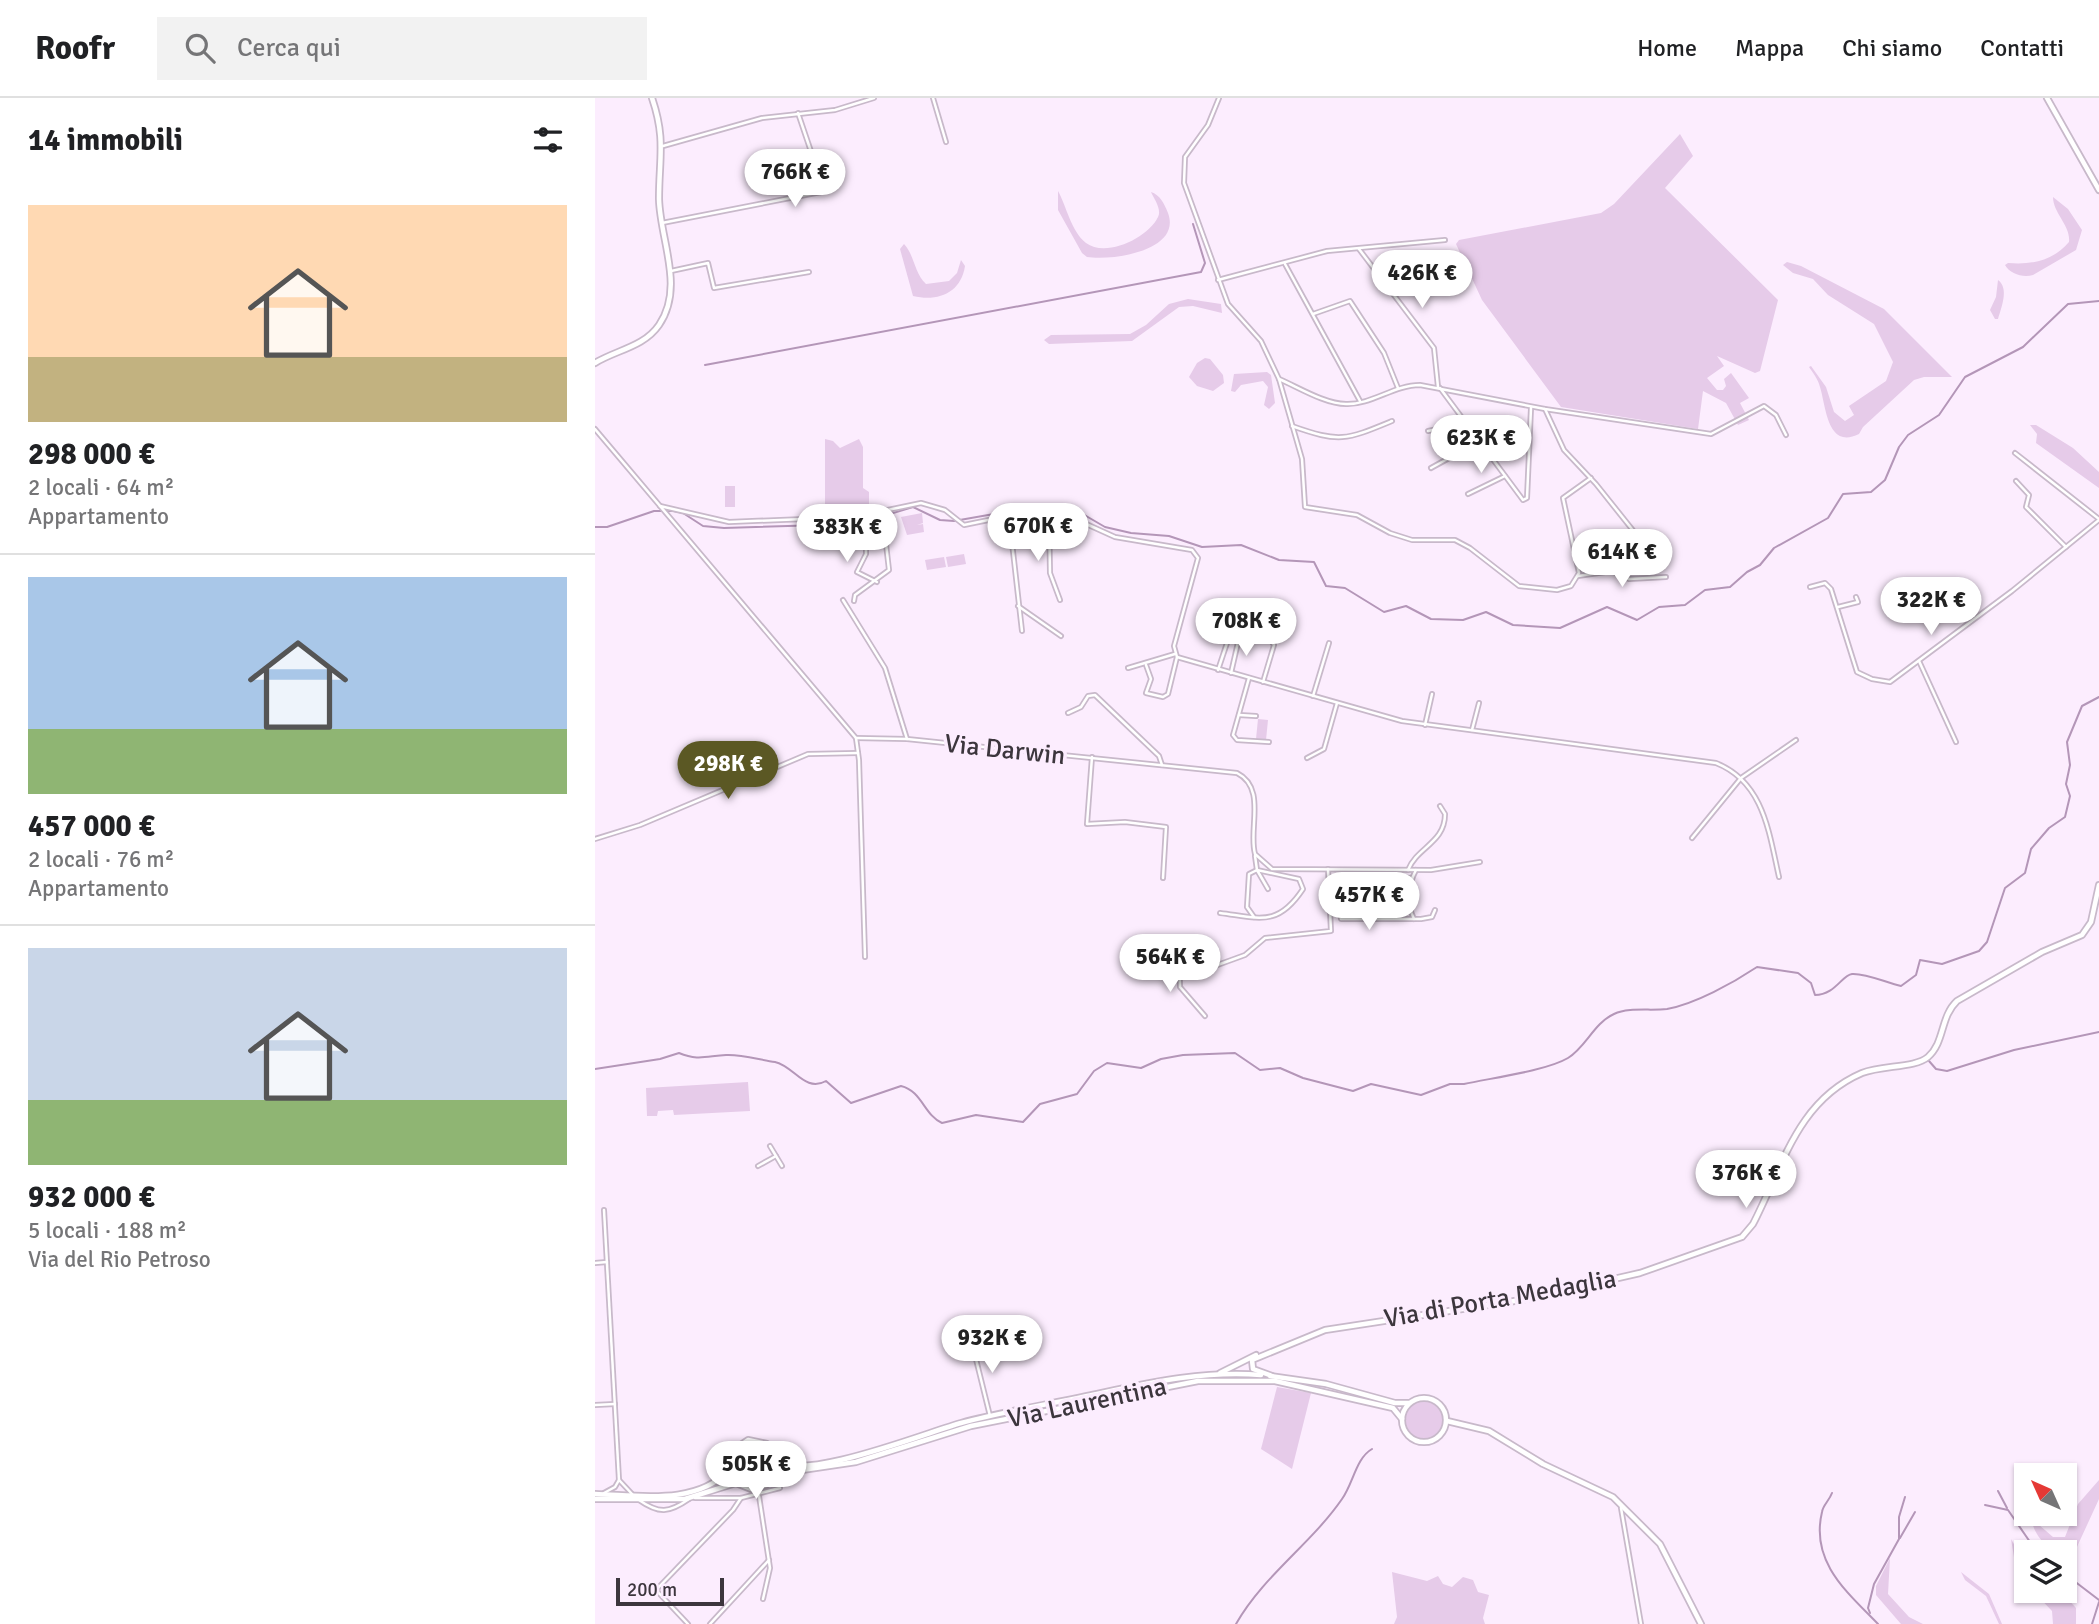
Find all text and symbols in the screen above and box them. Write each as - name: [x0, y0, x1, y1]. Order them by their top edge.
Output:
- search box: [157, 17, 647, 80]
- text: Roofr: [35, 28, 115, 69]
- icon: search: [181, 29, 219, 67]
- text: Cerca qui: [237, 32, 341, 64]
- text: Home: [1637, 33, 1697, 63]
- text: Mappa: [1735, 33, 1804, 63]
- text: Chi siamo: [1842, 33, 1942, 63]
- text: Contatti: [1980, 33, 2064, 63]
- icon: filters: [529, 121, 567, 159]
- text: 14 immobili: [28, 122, 183, 159]
- pin: 766K €: [738, 150, 852, 209]
- text: 766K €: [760, 157, 830, 186]
- icon: home: [235, 250, 361, 376]
- pin: 426K €: [1365, 250, 1479, 310]
- text: 426K €: [1387, 258, 1457, 287]
- pin: 623K €: [1424, 416, 1538, 475]
- text: 623K €: [1446, 423, 1516, 452]
- text: 298 000 €: [28, 436, 155, 473]
- text: 2 locali · 64 m²: [28, 473, 174, 502]
- text: Appartamento: [28, 502, 169, 531]
- pin: 383K €: [790, 504, 904, 564]
- pin: 670K €: [981, 504, 1095, 563]
- text: 670K €: [1003, 511, 1073, 540]
- text: 383K €: [812, 512, 882, 541]
- pin: 614K €: [1565, 530, 1679, 589]
- text: 614K €: [1587, 537, 1657, 566]
- pin: 322K €: [1874, 578, 1988, 637]
- text: 322K €: [1896, 585, 1966, 614]
- pin: 708K €: [1189, 598, 1303, 658]
- text: 708K €: [1211, 606, 1281, 635]
- icon: home: [235, 622, 361, 748]
- street label: Via Darwin: [943, 728, 1067, 772]
- pin: 298K €: [671, 742, 785, 801]
- text: 298K €: [693, 749, 763, 778]
- text: 457 000 €: [28, 808, 155, 845]
- text: 2 locali · 76 m²: [28, 845, 174, 874]
- pin: 457K €: [1312, 872, 1426, 932]
- text: Appartamento: [28, 874, 169, 903]
- text: 457K €: [1334, 880, 1404, 909]
- pin: 564K €: [1113, 934, 1227, 994]
- text: 564K €: [1135, 942, 1205, 971]
- icon: home: [235, 993, 361, 1119]
- pin: 376K €: [1689, 1150, 1803, 1210]
- text: 376K €: [1711, 1158, 1781, 1187]
- text: 932 000 €: [28, 1179, 155, 1216]
- text: 5 locali · 188 m²: [28, 1216, 187, 1245]
- text: Via del Rio Petroso: [28, 1245, 211, 1274]
- street label: Via di Porta Medaglia: [1382, 1263, 1619, 1335]
- pin: 932K €: [935, 1316, 1049, 1375]
- text: 932K €: [957, 1323, 1027, 1352]
- street label: Via Laurentina: [1005, 1371, 1170, 1435]
- pin: 505K €: [699, 1442, 813, 1501]
- text: 505K €: [721, 1449, 791, 1478]
- north arrow: [2014, 1463, 2077, 1526]
- map controls: [2014, 1463, 2077, 1603]
- button: layers: [2014, 1540, 2077, 1603]
- scale bar: [616, 1575, 725, 1607]
- text: 200 m: [627, 1578, 677, 1602]

